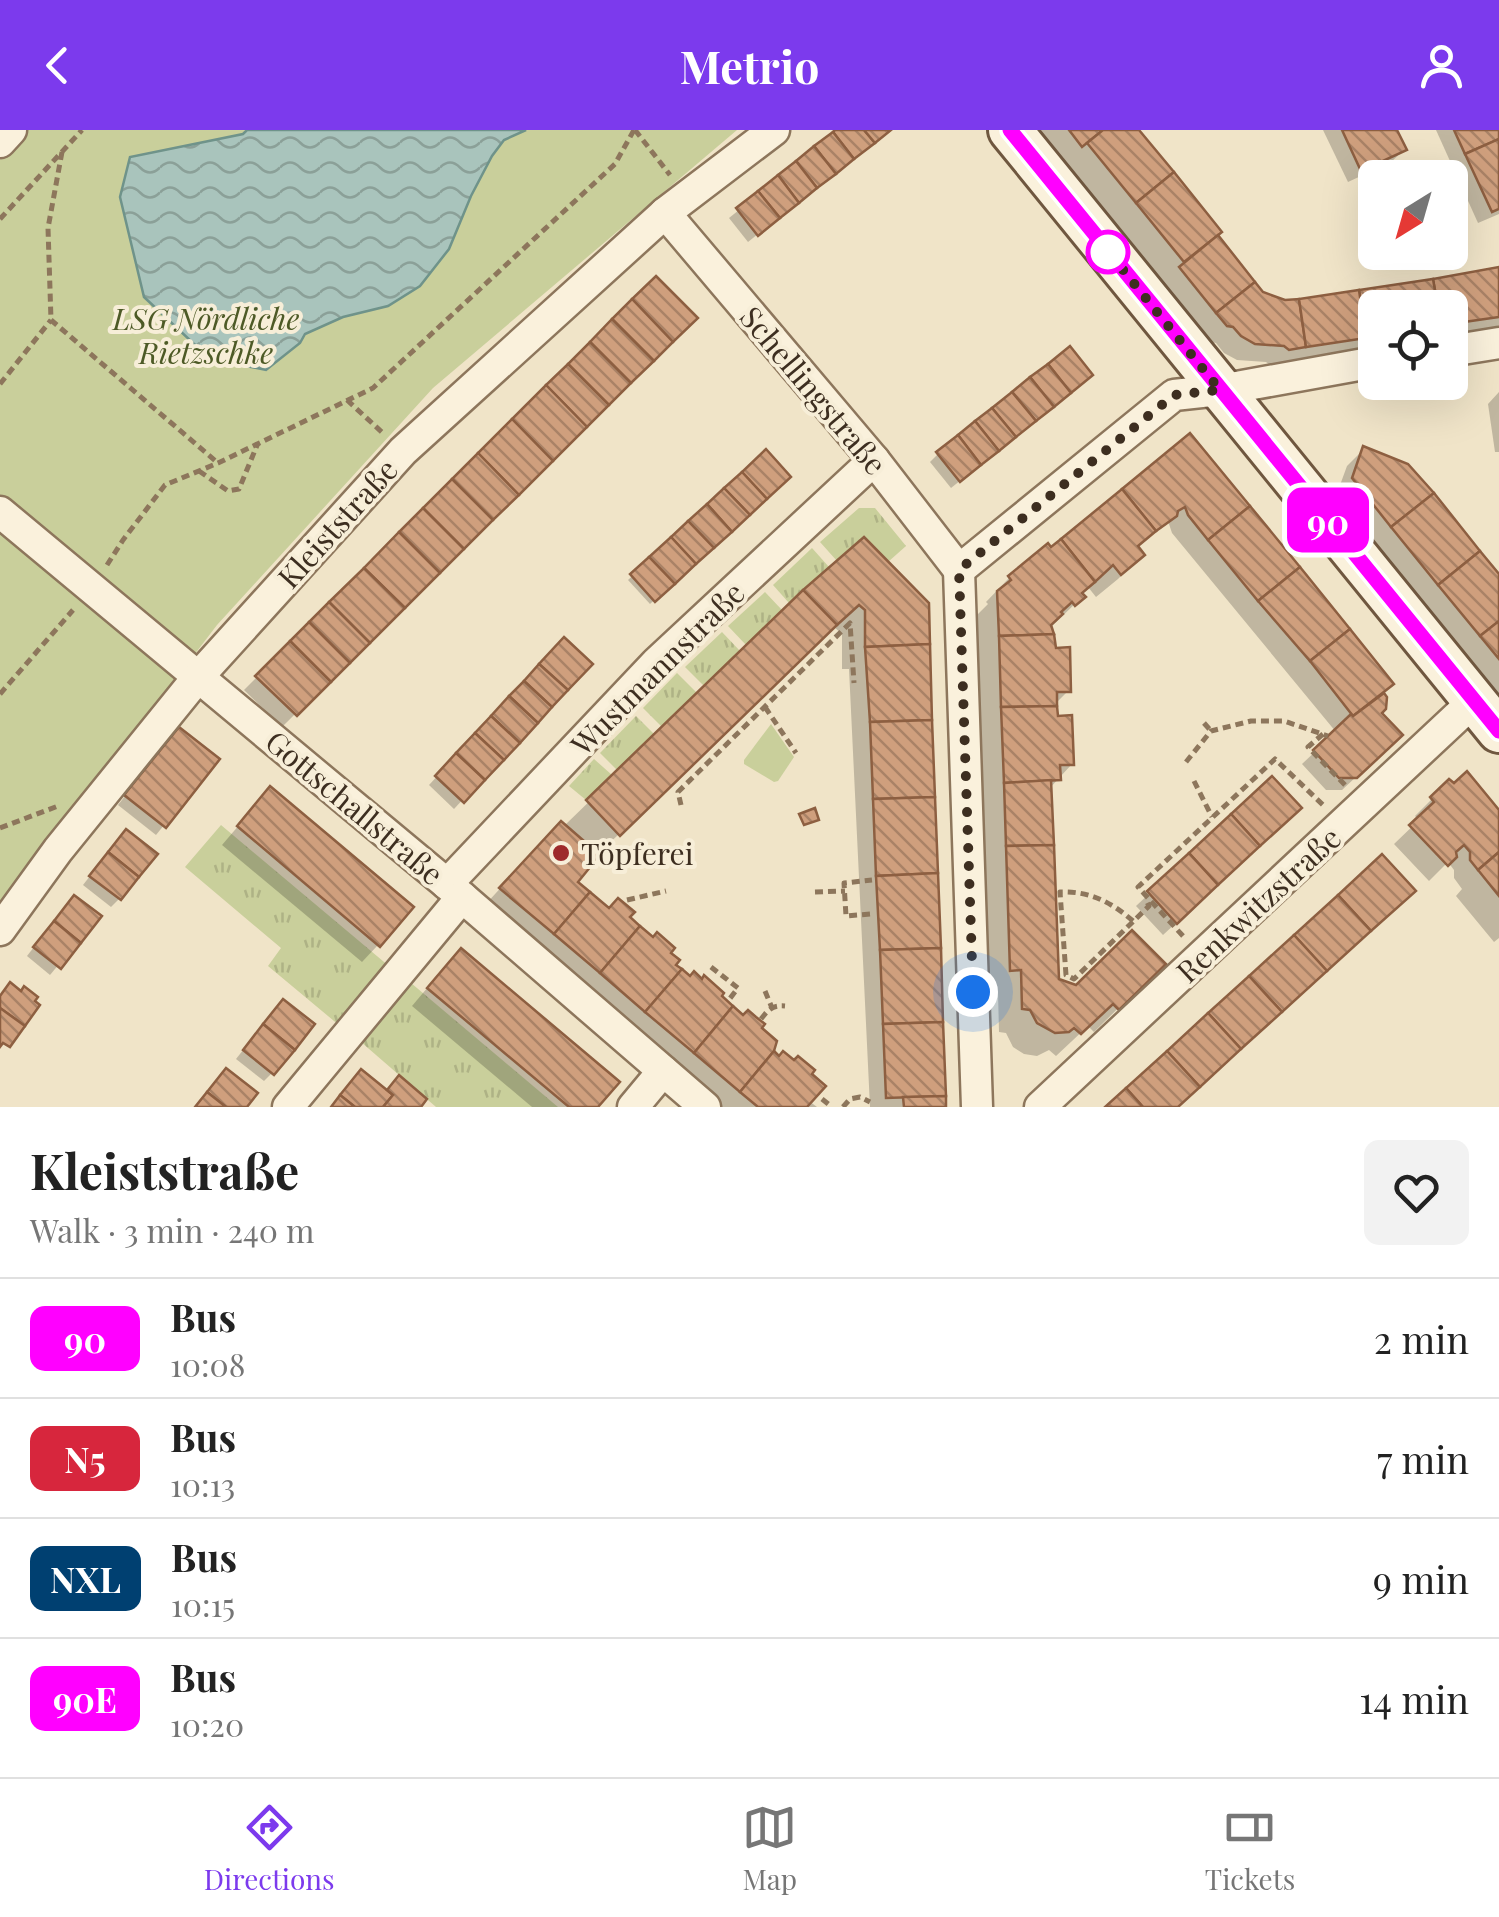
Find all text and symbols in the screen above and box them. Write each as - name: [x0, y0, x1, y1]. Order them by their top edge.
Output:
- text: Metrio: [680, 35, 820, 95]
- icon: back: [30, 38, 85, 93]
- icon: person: [1414, 38, 1469, 93]
- north arrow: [1358, 160, 1468, 270]
- map controls: [1358, 160, 1468, 400]
- unlabelled marker: [1087, 231, 1129, 273]
- button: locate: [1358, 290, 1468, 400]
- park label: LSG Nördliche Rietzschke: [111, 298, 299, 372]
- street label: Schellingstraße: [732, 298, 896, 482]
- street label: Kleiststraße: [268, 450, 406, 596]
- line badge: 90: [1283, 488, 1373, 552]
- text: 90: [1307, 497, 1349, 544]
- street label: Wustmannstraße: [561, 573, 752, 764]
- street label: Gottschallstraße: [258, 721, 452, 893]
- street label: Renkwitzstraße: [1167, 817, 1349, 991]
- place label: Töpferei: [581, 833, 694, 873]
- marker: Töpferei: [550, 842, 572, 864]
- your location: [948, 967, 998, 1017]
- text: Kleiststraße: [30, 1138, 299, 1202]
- button: heart: [1364, 1140, 1469, 1245]
- text: Walk · 3 min · 240 m: [30, 1208, 314, 1251]
- text: Bus: [170, 1291, 236, 1342]
- text: 2 min: [1374, 1313, 1469, 1364]
- text: 90: [64, 1315, 106, 1362]
- text: 10:08: [170, 1342, 245, 1385]
- text: Bus: [170, 1411, 236, 1462]
- text: 7 min: [1377, 1433, 1469, 1484]
- text: N5: [64, 1435, 106, 1482]
- text: 10:13: [170, 1462, 235, 1505]
- text: Bus: [171, 1531, 237, 1582]
- text: 9 min: [1373, 1553, 1469, 1604]
- text: NXL: [50, 1555, 121, 1602]
- text: 10:15: [171, 1582, 235, 1625]
- text: Bus: [170, 1651, 236, 1702]
- text: 14 min: [1359, 1673, 1469, 1724]
- text: 90E: [53, 1675, 117, 1722]
- text: 10:20: [170, 1702, 244, 1745]
- tab: Directions: [204, 1800, 335, 1897]
- tab: Map: [742, 1800, 797, 1897]
- tab: Tickets: [1205, 1800, 1295, 1897]

